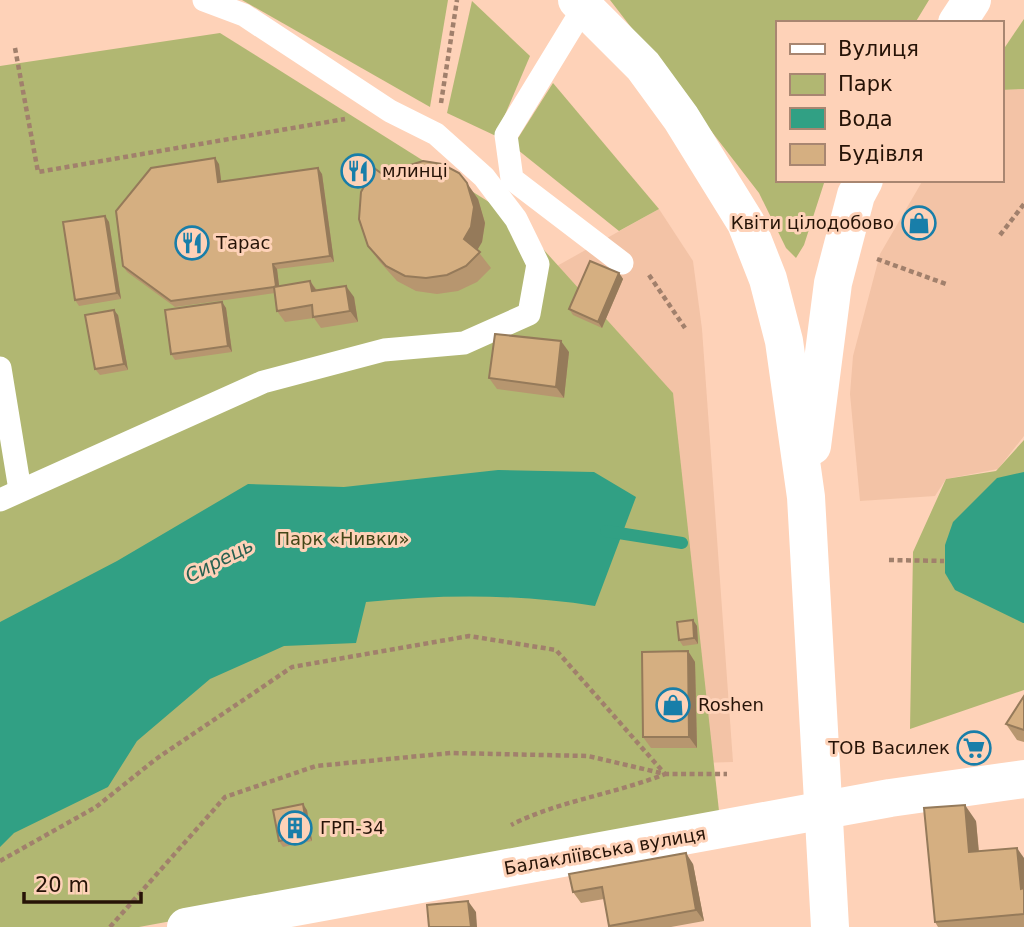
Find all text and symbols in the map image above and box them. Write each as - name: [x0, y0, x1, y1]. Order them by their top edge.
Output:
- legend: [776, 21, 1003, 182]
- text: Вулиця: [838, 37, 919, 61]
- text: Парк: [838, 72, 893, 96]
- text: Вода: [838, 107, 893, 131]
- text: Будівля: [838, 142, 924, 166]
- restaurant icon: млинці: [339, 152, 377, 190]
- place label: млинці: [382, 160, 448, 181]
- shop icon: Квіти цілодобово: [900, 204, 938, 242]
- place label: Квіти цілодобово: [731, 212, 894, 233]
- restaurant icon: Тарас: [173, 224, 211, 262]
- place label: Тарас: [215, 232, 270, 253]
- park label: Парк «Нивки»: [276, 528, 410, 549]
- water label: Сирець: [181, 534, 257, 586]
- shop icon: Roshen: [654, 686, 692, 724]
- place label: Roshen: [698, 694, 764, 715]
- supermarket icon: ТОВ Василек: [955, 729, 993, 767]
- place label: ТОВ Василек: [827, 737, 950, 758]
- building icon: ГРП-34: [276, 809, 314, 847]
- place label: ГРП-34: [320, 817, 385, 838]
- street label: Балакліївська вулиця: [502, 822, 707, 879]
- scale bar: [24, 860, 142, 904]
- text: 20 m: [35, 873, 89, 897]

